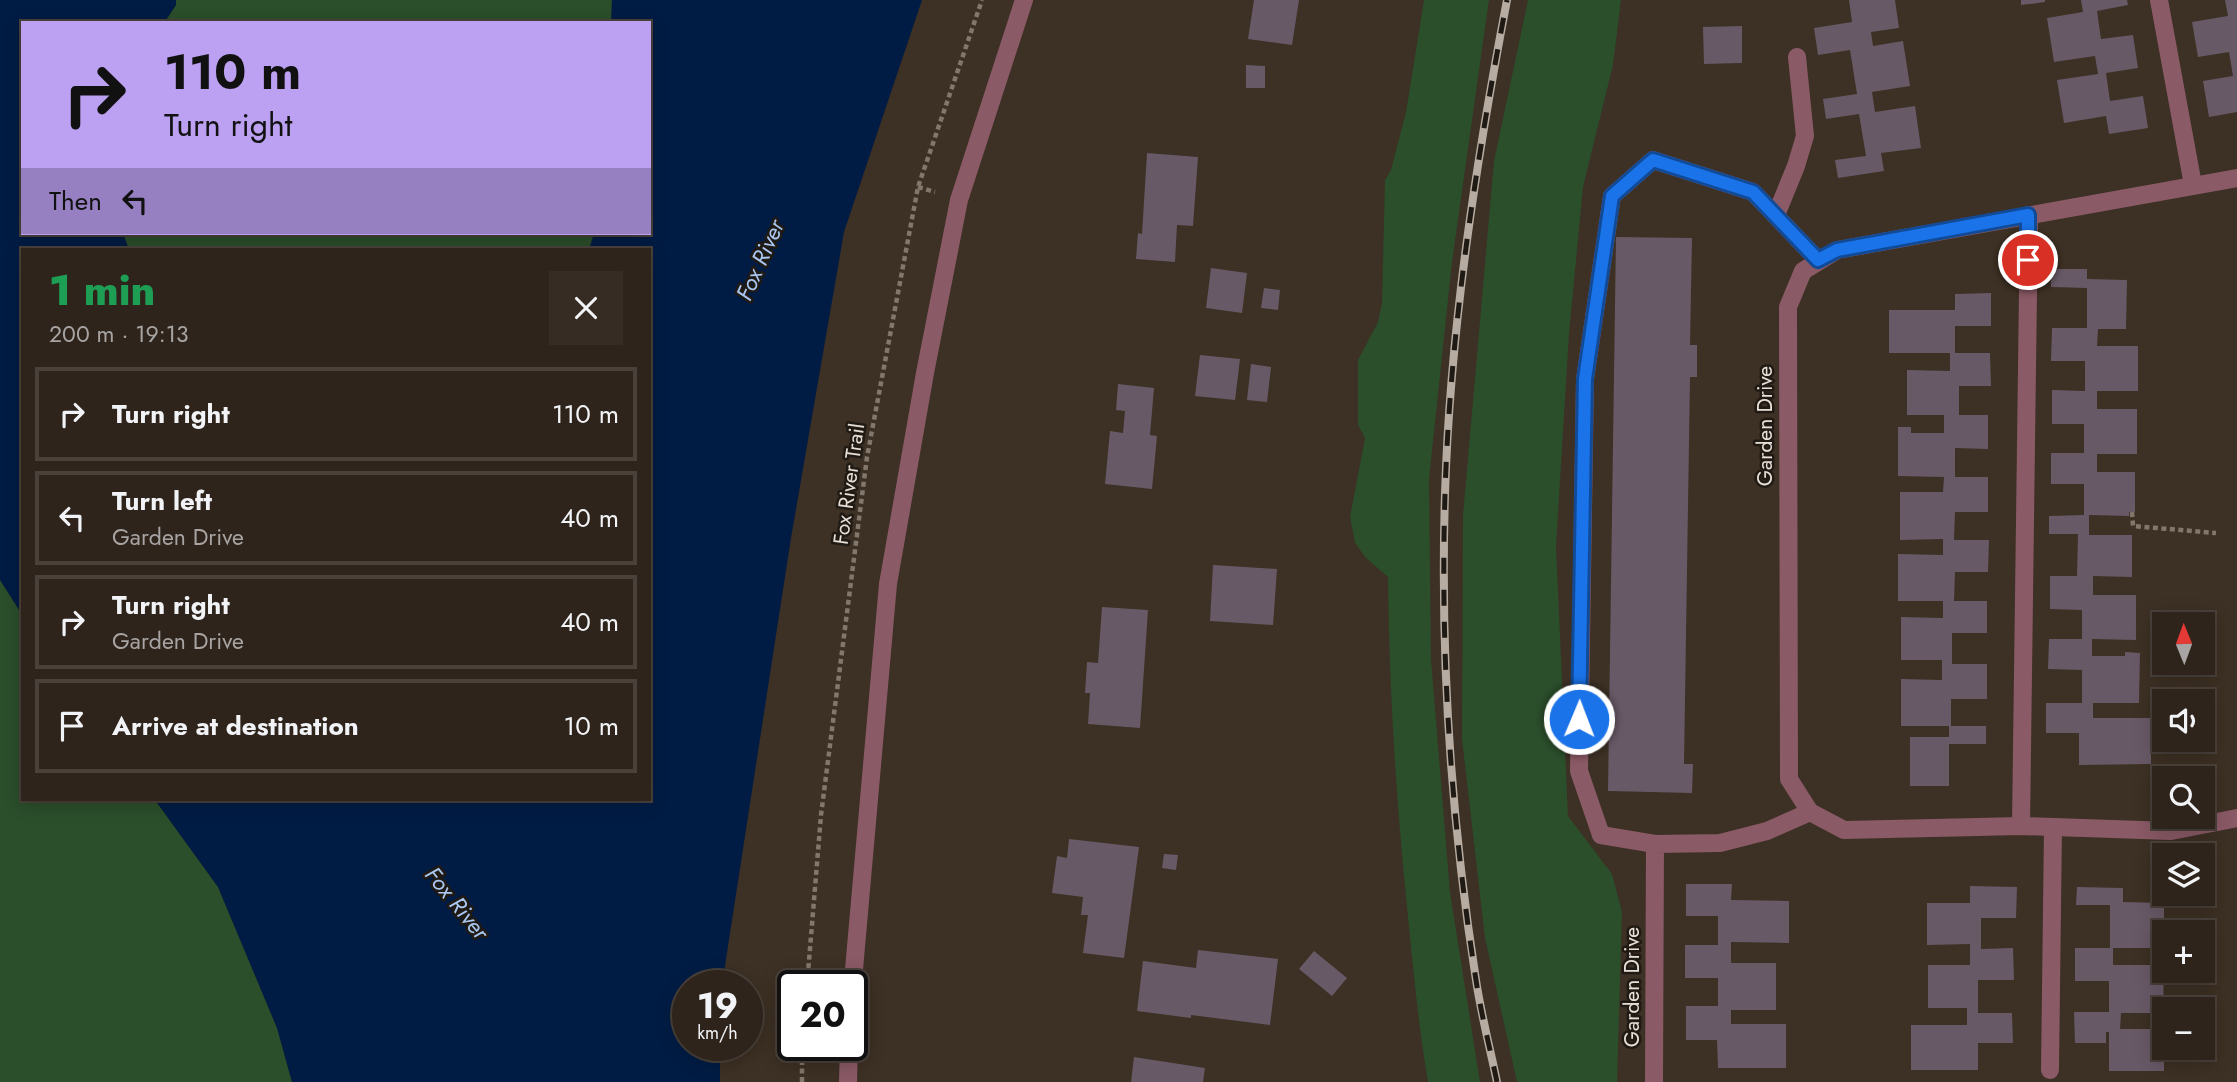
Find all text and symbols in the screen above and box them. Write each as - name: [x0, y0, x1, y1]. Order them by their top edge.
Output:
- text: 110 m: [164, 37, 301, 107]
- icon: right: [49, 49, 140, 140]
- text: Turn right: [164, 102, 293, 148]
- text: Then: [49, 182, 102, 220]
- icon: left: [116, 182, 154, 220]
- water label: Fox River: [727, 213, 793, 306]
- pin: [1998, 230, 2058, 290]
- icon: arrive: [2009, 241, 2047, 279]
- text: 1 min: [49, 260, 155, 321]
- button: close: [549, 271, 623, 345]
- text: 200 m · 19:13: [49, 317, 189, 351]
- street label: Garden Drive: [1750, 366, 1780, 486]
- icon: right: [53, 395, 91, 433]
- text: Turn right: [112, 395, 230, 433]
- text: 110 m: [552, 395, 619, 433]
- street label: Fox River Trail: [826, 421, 872, 547]
- text: Turn left: [112, 482, 212, 520]
- icon: left: [53, 499, 91, 537]
- text: 40 m: [560, 499, 619, 537]
- text: Garden Drive: [112, 520, 244, 554]
- text: Turn right: [112, 586, 230, 624]
- icon: right: [53, 603, 91, 641]
- text: 40 m: [560, 603, 619, 641]
- north arrow: [2152, 612, 2216, 676]
- map controls: [2152, 612, 2215, 1060]
- text: Garden Drive: [112, 624, 244, 658]
- position arrow: [1542, 682, 1616, 756]
- button: sound: [2152, 689, 2215, 752]
- icon: arrive: [53, 707, 91, 745]
- text: Arrive at destination: [112, 707, 359, 745]
- text: 10 m: [564, 707, 619, 745]
- button: search: [2152, 766, 2215, 829]
- button: layers: [2152, 843, 2215, 906]
- water label: Fox River: [417, 859, 498, 948]
- button: +: [2152, 920, 2215, 983]
- street label: Garden Drive: [1617, 927, 1647, 1047]
- speed limit sign: 20: [777, 970, 868, 1061]
- text: 19: [697, 981, 738, 1031]
- button: −: [2152, 997, 2215, 1060]
- text: km/h: [697, 1020, 738, 1046]

